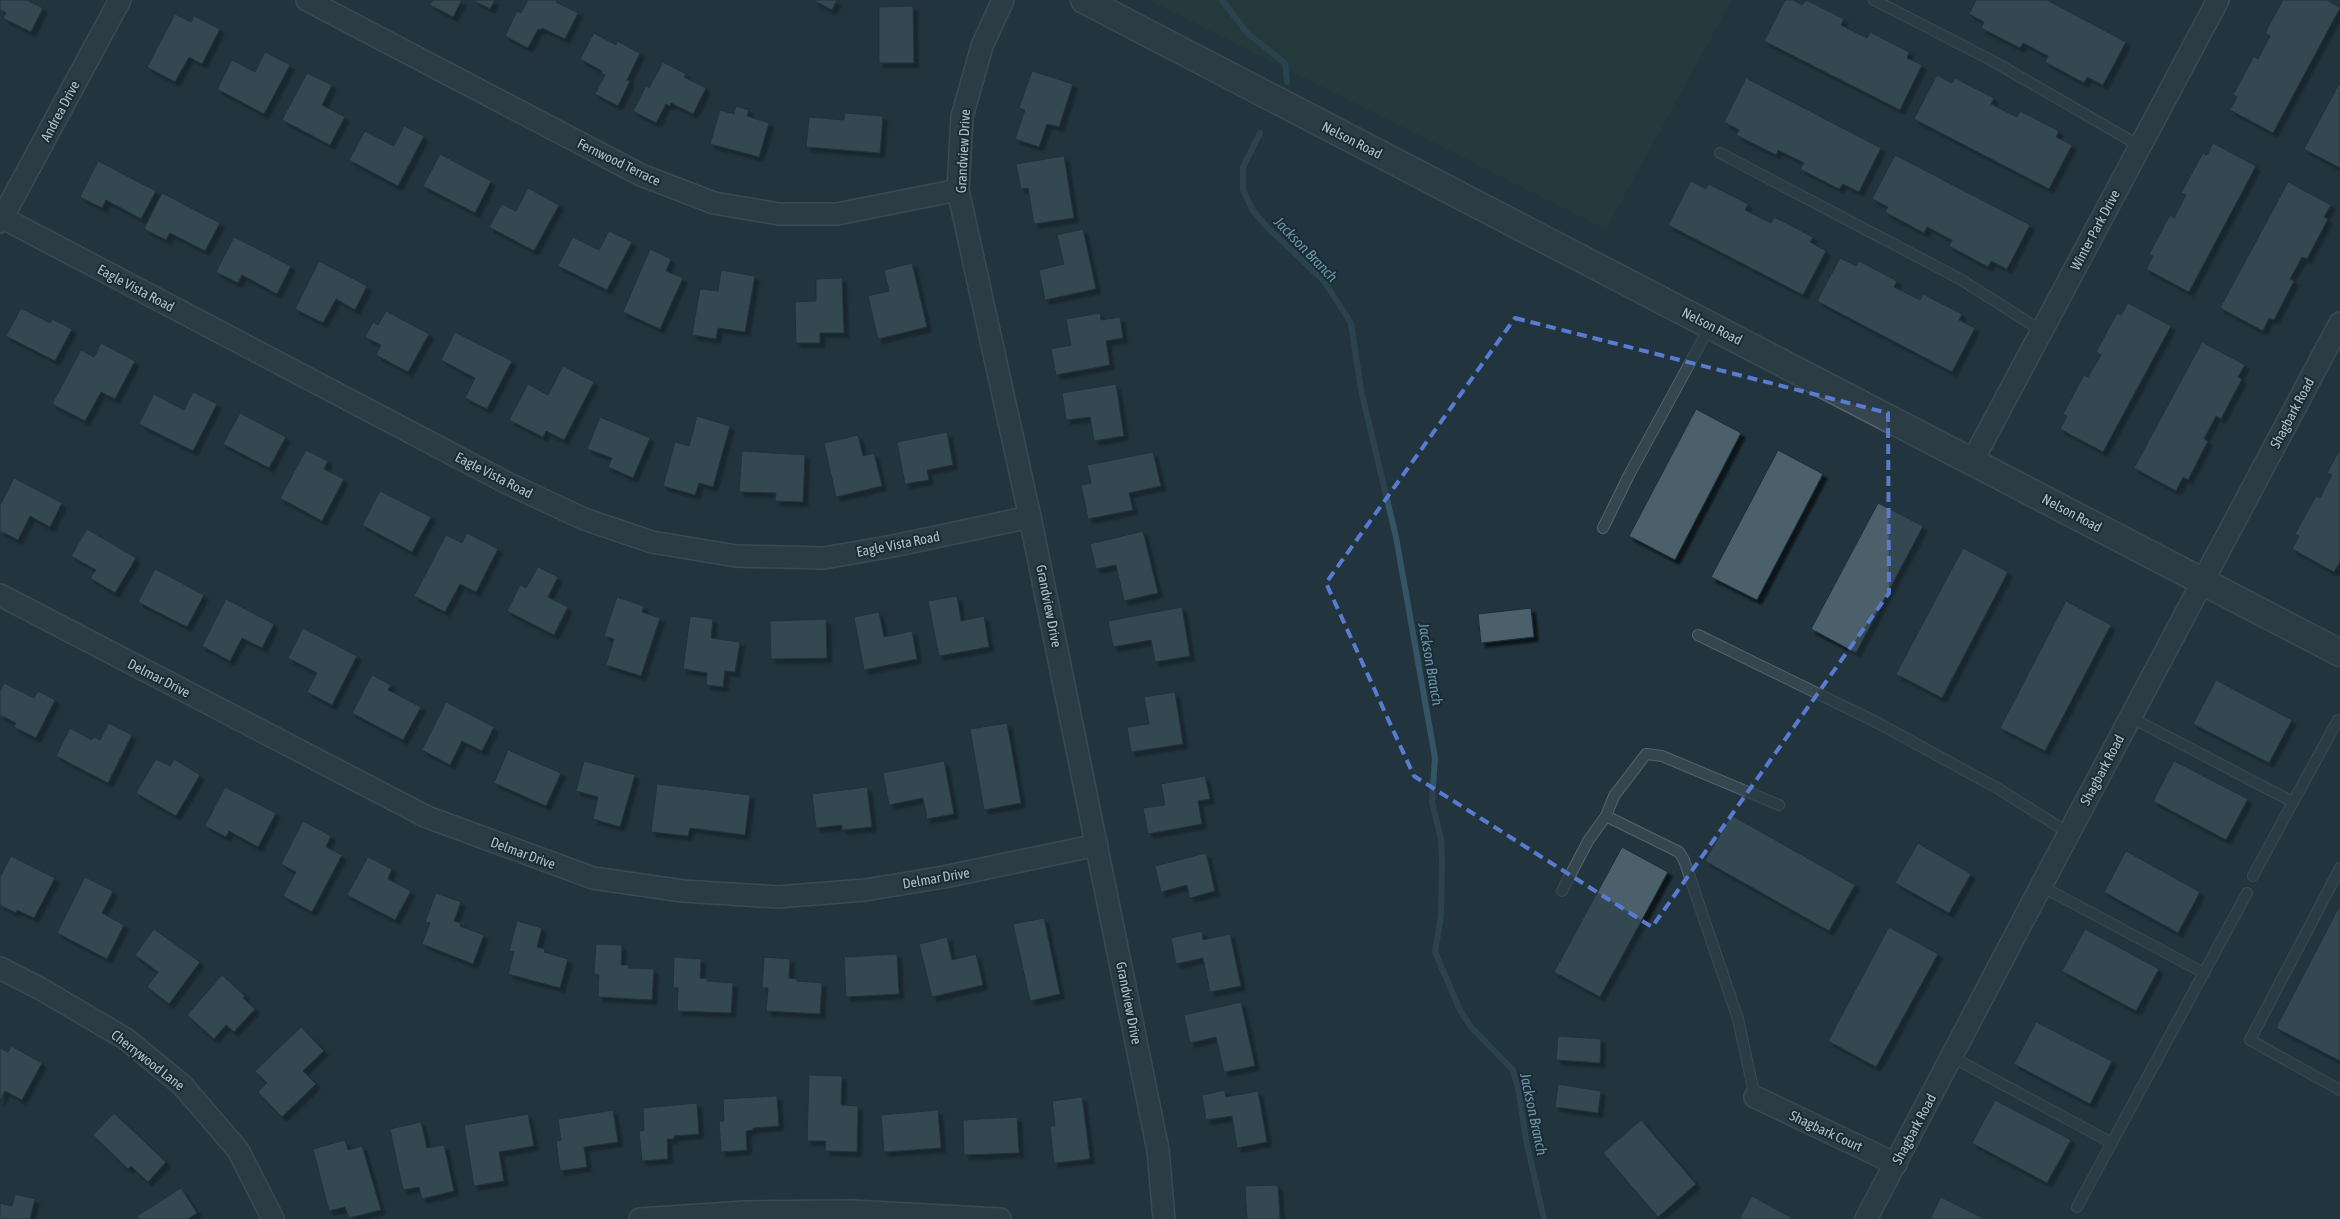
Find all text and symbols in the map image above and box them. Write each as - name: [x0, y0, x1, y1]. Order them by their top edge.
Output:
- street label: Andrea Drive: [37, 78, 83, 144]
- street label: Grandview Drive: [953, 109, 973, 193]
- street label: Nelson Road: [1319, 118, 1385, 162]
- street label: Fernwood Terrace: [575, 135, 663, 189]
- street label: Winter Park Drive: [2067, 187, 2123, 273]
- water label: Jackson Branch: [1270, 212, 1341, 285]
- street label: Eagle Vista Road: [95, 261, 177, 315]
- street label: Nelson Road: [1679, 304, 1745, 348]
- street label: Shagbark Road: [2267, 375, 2317, 451]
- street label: Eagle Vista Road: [453, 449, 535, 501]
- street label: Nelson Road: [2039, 491, 2105, 535]
- street label: Eagle Vista Road: [855, 528, 941, 560]
- street label: Grandview Drive: [1033, 563, 1065, 649]
- water label: Jackson Branch: [1415, 620, 1447, 707]
- street label: Delmar Drive: [125, 656, 193, 700]
- street label: Shagbark Road: [2077, 732, 2127, 808]
- street label: Delmar Drive: [488, 834, 558, 872]
- street label: Delmar Drive: [901, 864, 971, 892]
- street label: Grandview Drive: [1113, 960, 1145, 1046]
- street label: Cherrywood Lane: [108, 1026, 188, 1094]
- water label: Jackson Branch: [1517, 1070, 1551, 1157]
- street label: Shagbark Road: [1889, 1091, 1939, 1167]
- street label: Shagbark Court: [1787, 1107, 1865, 1155]

